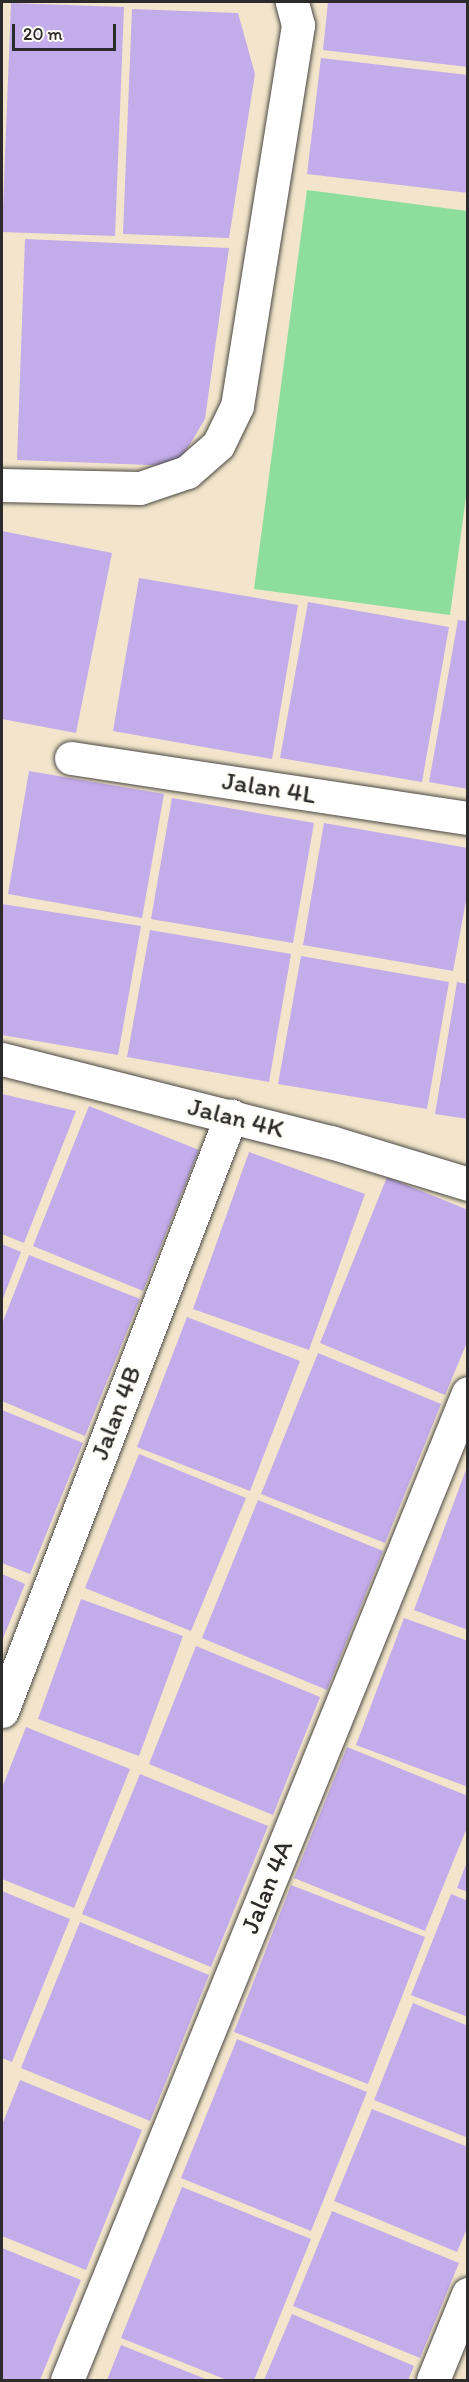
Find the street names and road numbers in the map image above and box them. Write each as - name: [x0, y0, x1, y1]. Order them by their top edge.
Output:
- street label: Jalan 4L: [220, 765, 318, 811]
- street label: Jalan 4K: [185, 1091, 287, 1145]
- street label: Jalan 4B: [84, 1362, 148, 1464]
- street label: Jalan 4A: [234, 1836, 300, 1938]

